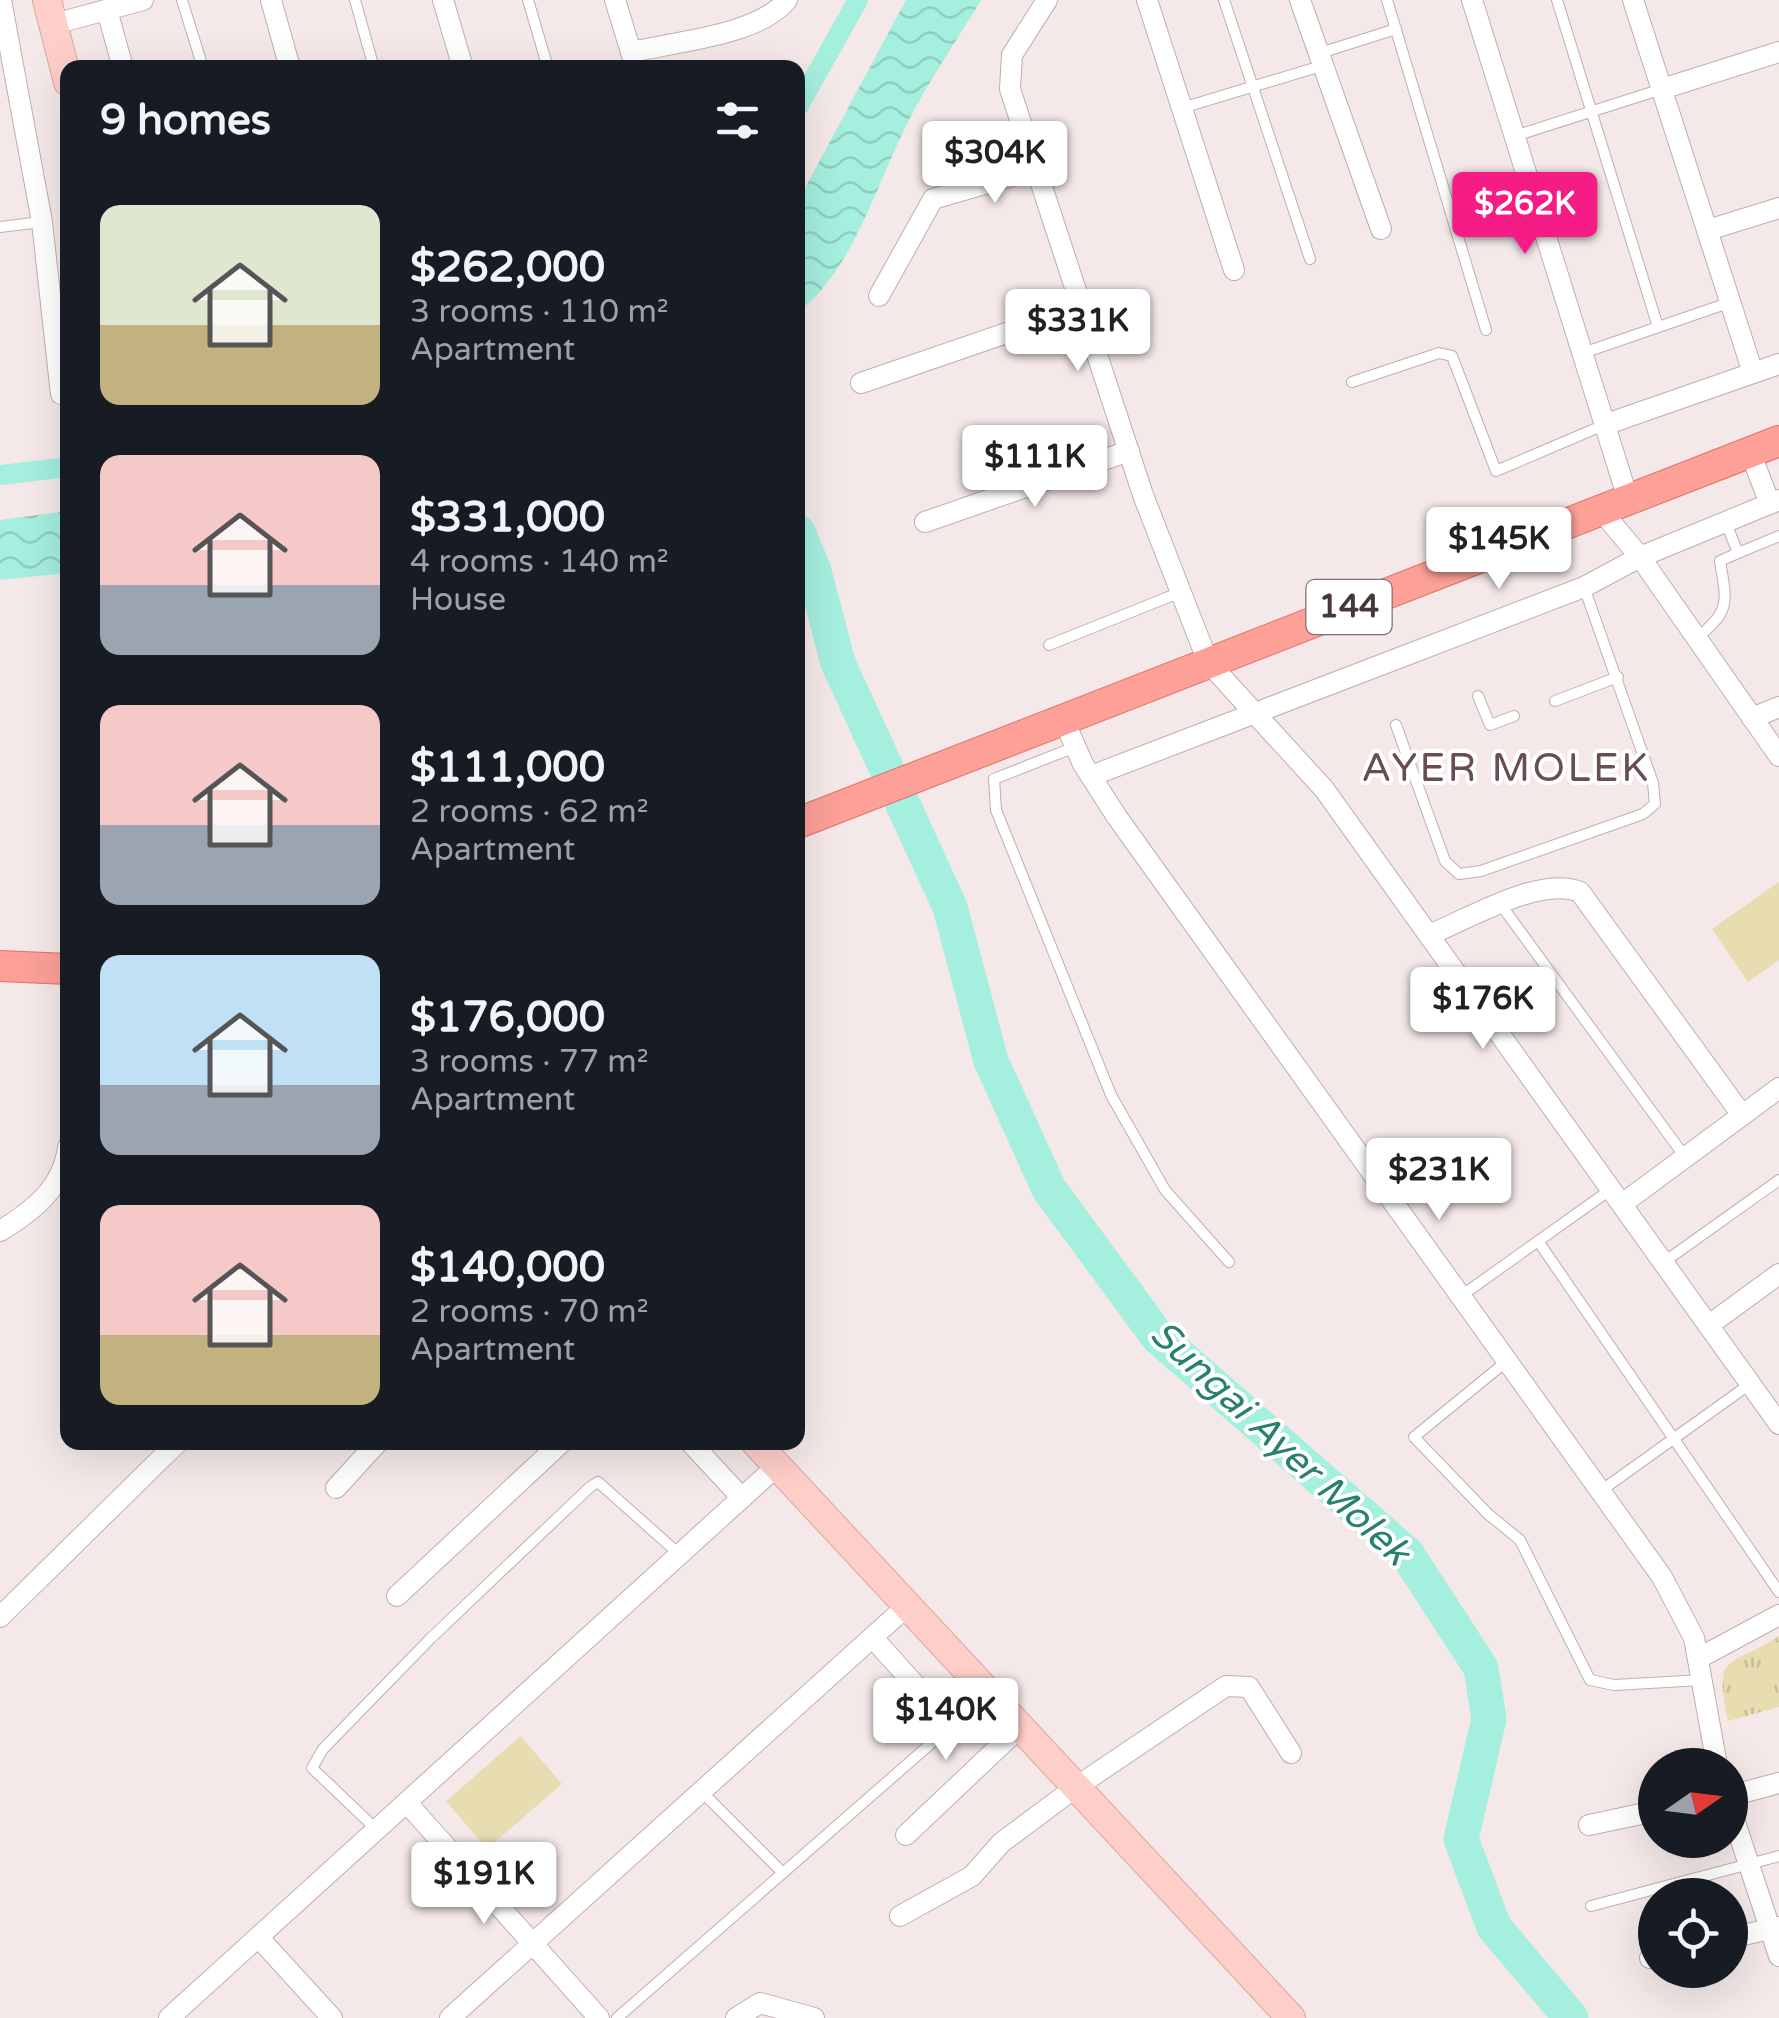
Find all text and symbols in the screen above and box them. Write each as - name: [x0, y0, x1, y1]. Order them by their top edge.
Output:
- icon: filters: [710, 93, 765, 148]
- text: 9 homes: [100, 95, 271, 146]
- pin: $304K: [925, 121, 1065, 206]
- text: $304K: [944, 134, 1046, 172]
- pin: $262K: [1455, 172, 1595, 257]
- text: $262K: [1474, 185, 1576, 223]
- text: $262,000: [410, 242, 605, 293]
- icon: home: [180, 245, 300, 365]
- pin: $331K: [1008, 289, 1148, 374]
- text: 3 rooms · 110 m²: [410, 293, 669, 331]
- text: $331K: [1027, 302, 1129, 340]
- text: Apartment: [410, 331, 575, 369]
- pin: $111K: [965, 425, 1105, 510]
- text: $111K: [984, 438, 1086, 476]
- text: $331,000: [410, 492, 605, 543]
- icon: home: [180, 495, 300, 615]
- pin: $145K: [1429, 507, 1569, 592]
- text: $145K: [1448, 520, 1550, 558]
- text: 4 rooms · 140 m²: [410, 543, 669, 581]
- road number: 144: [1306, 580, 1392, 634]
- text: House: [410, 581, 506, 619]
- text: $111,000: [410, 742, 605, 793]
- district label: AYER MOLEK: [1362, 744, 1650, 792]
- icon: home: [180, 745, 300, 865]
- text: 2 rooms · 62 m²: [410, 793, 649, 831]
- text: Apartment: [410, 831, 575, 869]
- pin: $176K: [1413, 967, 1553, 1052]
- text: $176K: [1432, 980, 1534, 1018]
- text: $176,000: [410, 992, 605, 1043]
- icon: home: [180, 995, 300, 1115]
- text: 3 rooms · 77 m²: [410, 1043, 649, 1081]
- text: Apartment: [410, 1081, 575, 1119]
- pin: $231K: [1369, 1138, 1509, 1223]
- text: $231K: [1388, 1151, 1490, 1189]
- text: $140,000: [410, 1242, 605, 1293]
- icon: home: [180, 1245, 300, 1365]
- text: 2 rooms · 70 m²: [410, 1293, 649, 1331]
- water label: Sungai Ayer Molek: [1141, 1311, 1421, 1577]
- text: Apartment: [410, 1331, 575, 1369]
- pin: $140K: [876, 1678, 1016, 1763]
- text: $140K: [895, 1691, 997, 1729]
- north arrow: [1638, 1748, 1748, 1858]
- map controls: [1638, 1748, 1748, 1988]
- pin: $191K: [414, 1842, 554, 1927]
- text: $191K: [433, 1855, 535, 1893]
- button: locate: [1638, 1878, 1748, 1988]

